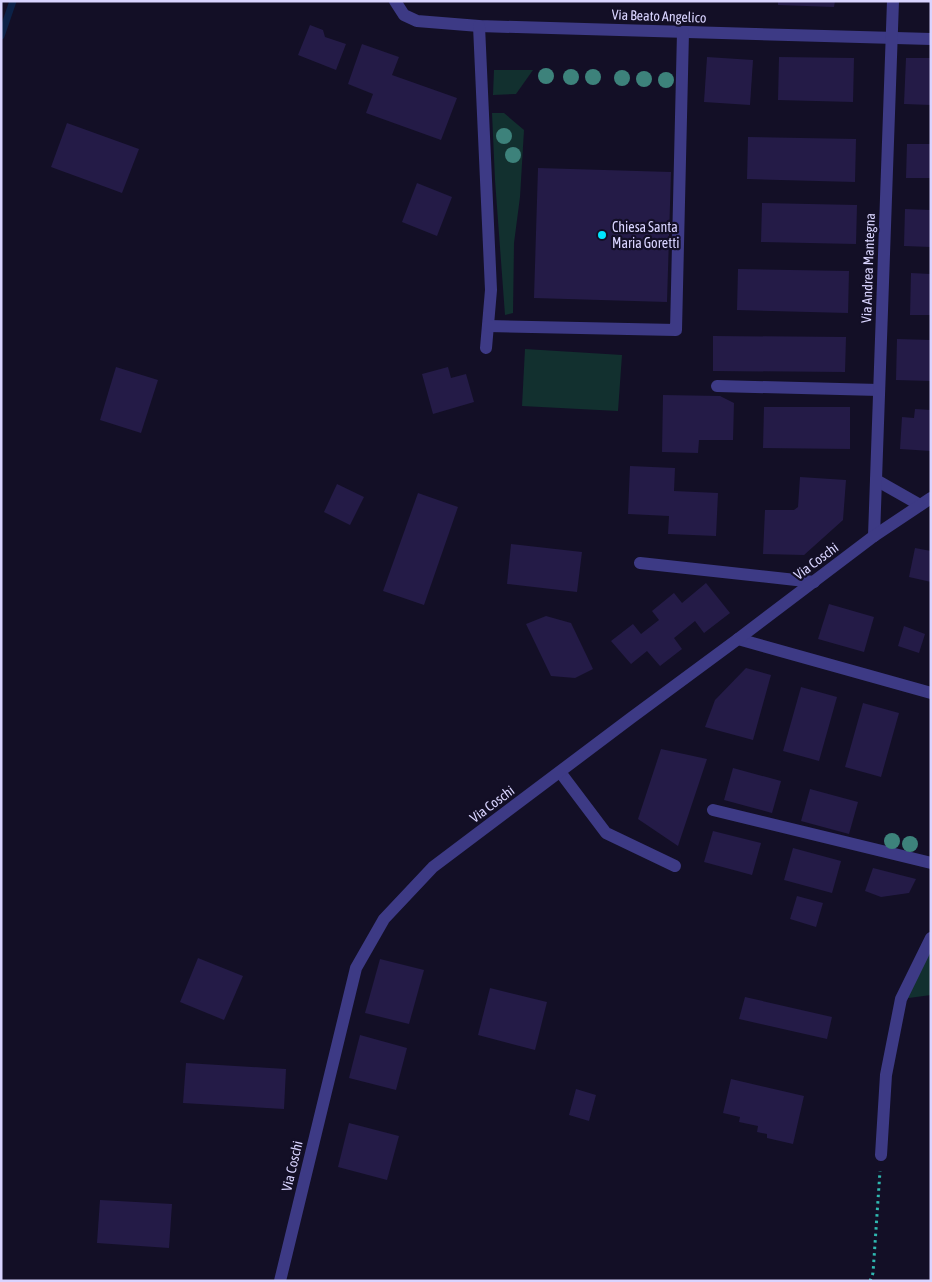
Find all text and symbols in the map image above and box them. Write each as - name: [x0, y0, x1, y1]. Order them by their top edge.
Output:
- street label: Via Beato Angelico: [611, 6, 707, 26]
- street label: Via Andrea Mantegna: [858, 213, 878, 323]
- place label: Chiesa Santa Maria Goretti: [612, 219, 679, 251]
- marker: Chiesa Santa Maria Goretti: [596, 229, 608, 241]
- street label: Via Coschi: [791, 539, 841, 583]
- street label: Via Coschi: [467, 782, 517, 826]
- street label: Via Coschi: [278, 1139, 306, 1193]

